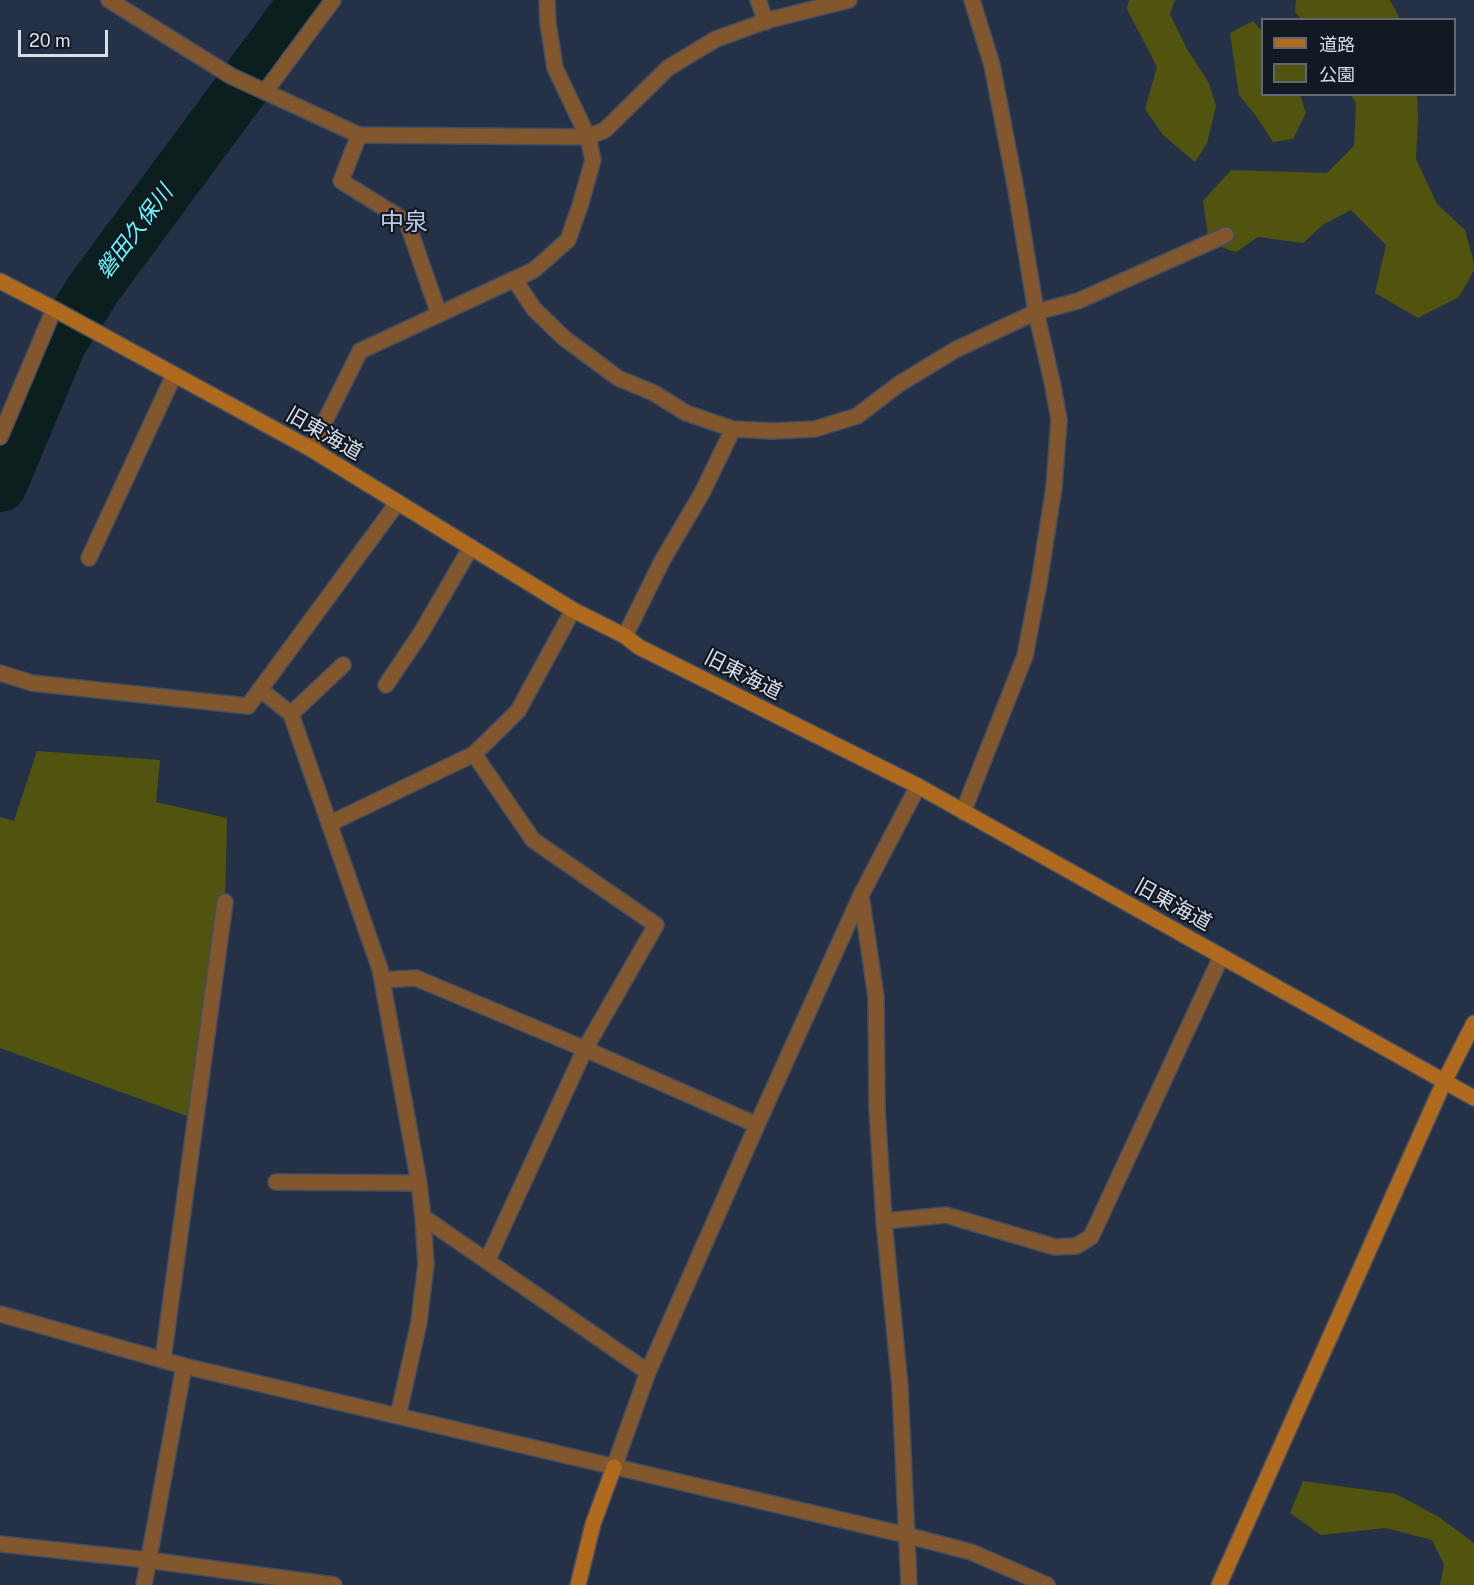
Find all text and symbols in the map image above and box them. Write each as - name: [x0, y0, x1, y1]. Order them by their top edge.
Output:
- scale bar: [21, 18, 111, 56]
- legend: [1261, 18, 1456, 96]
- text: 20 m: [29, 30, 71, 51]
- text: 道路: [1319, 34, 1355, 55]
- text: 公園: [1319, 64, 1355, 85]
- water label: 磐田久保川: [91, 180, 179, 284]
- district label: 中泉: [380, 209, 428, 237]
- street label: 旧東海道: [281, 402, 367, 466]
- street label: 旧東海道: [700, 645, 786, 705]
- street label: 旧東海道: [1130, 874, 1216, 936]

